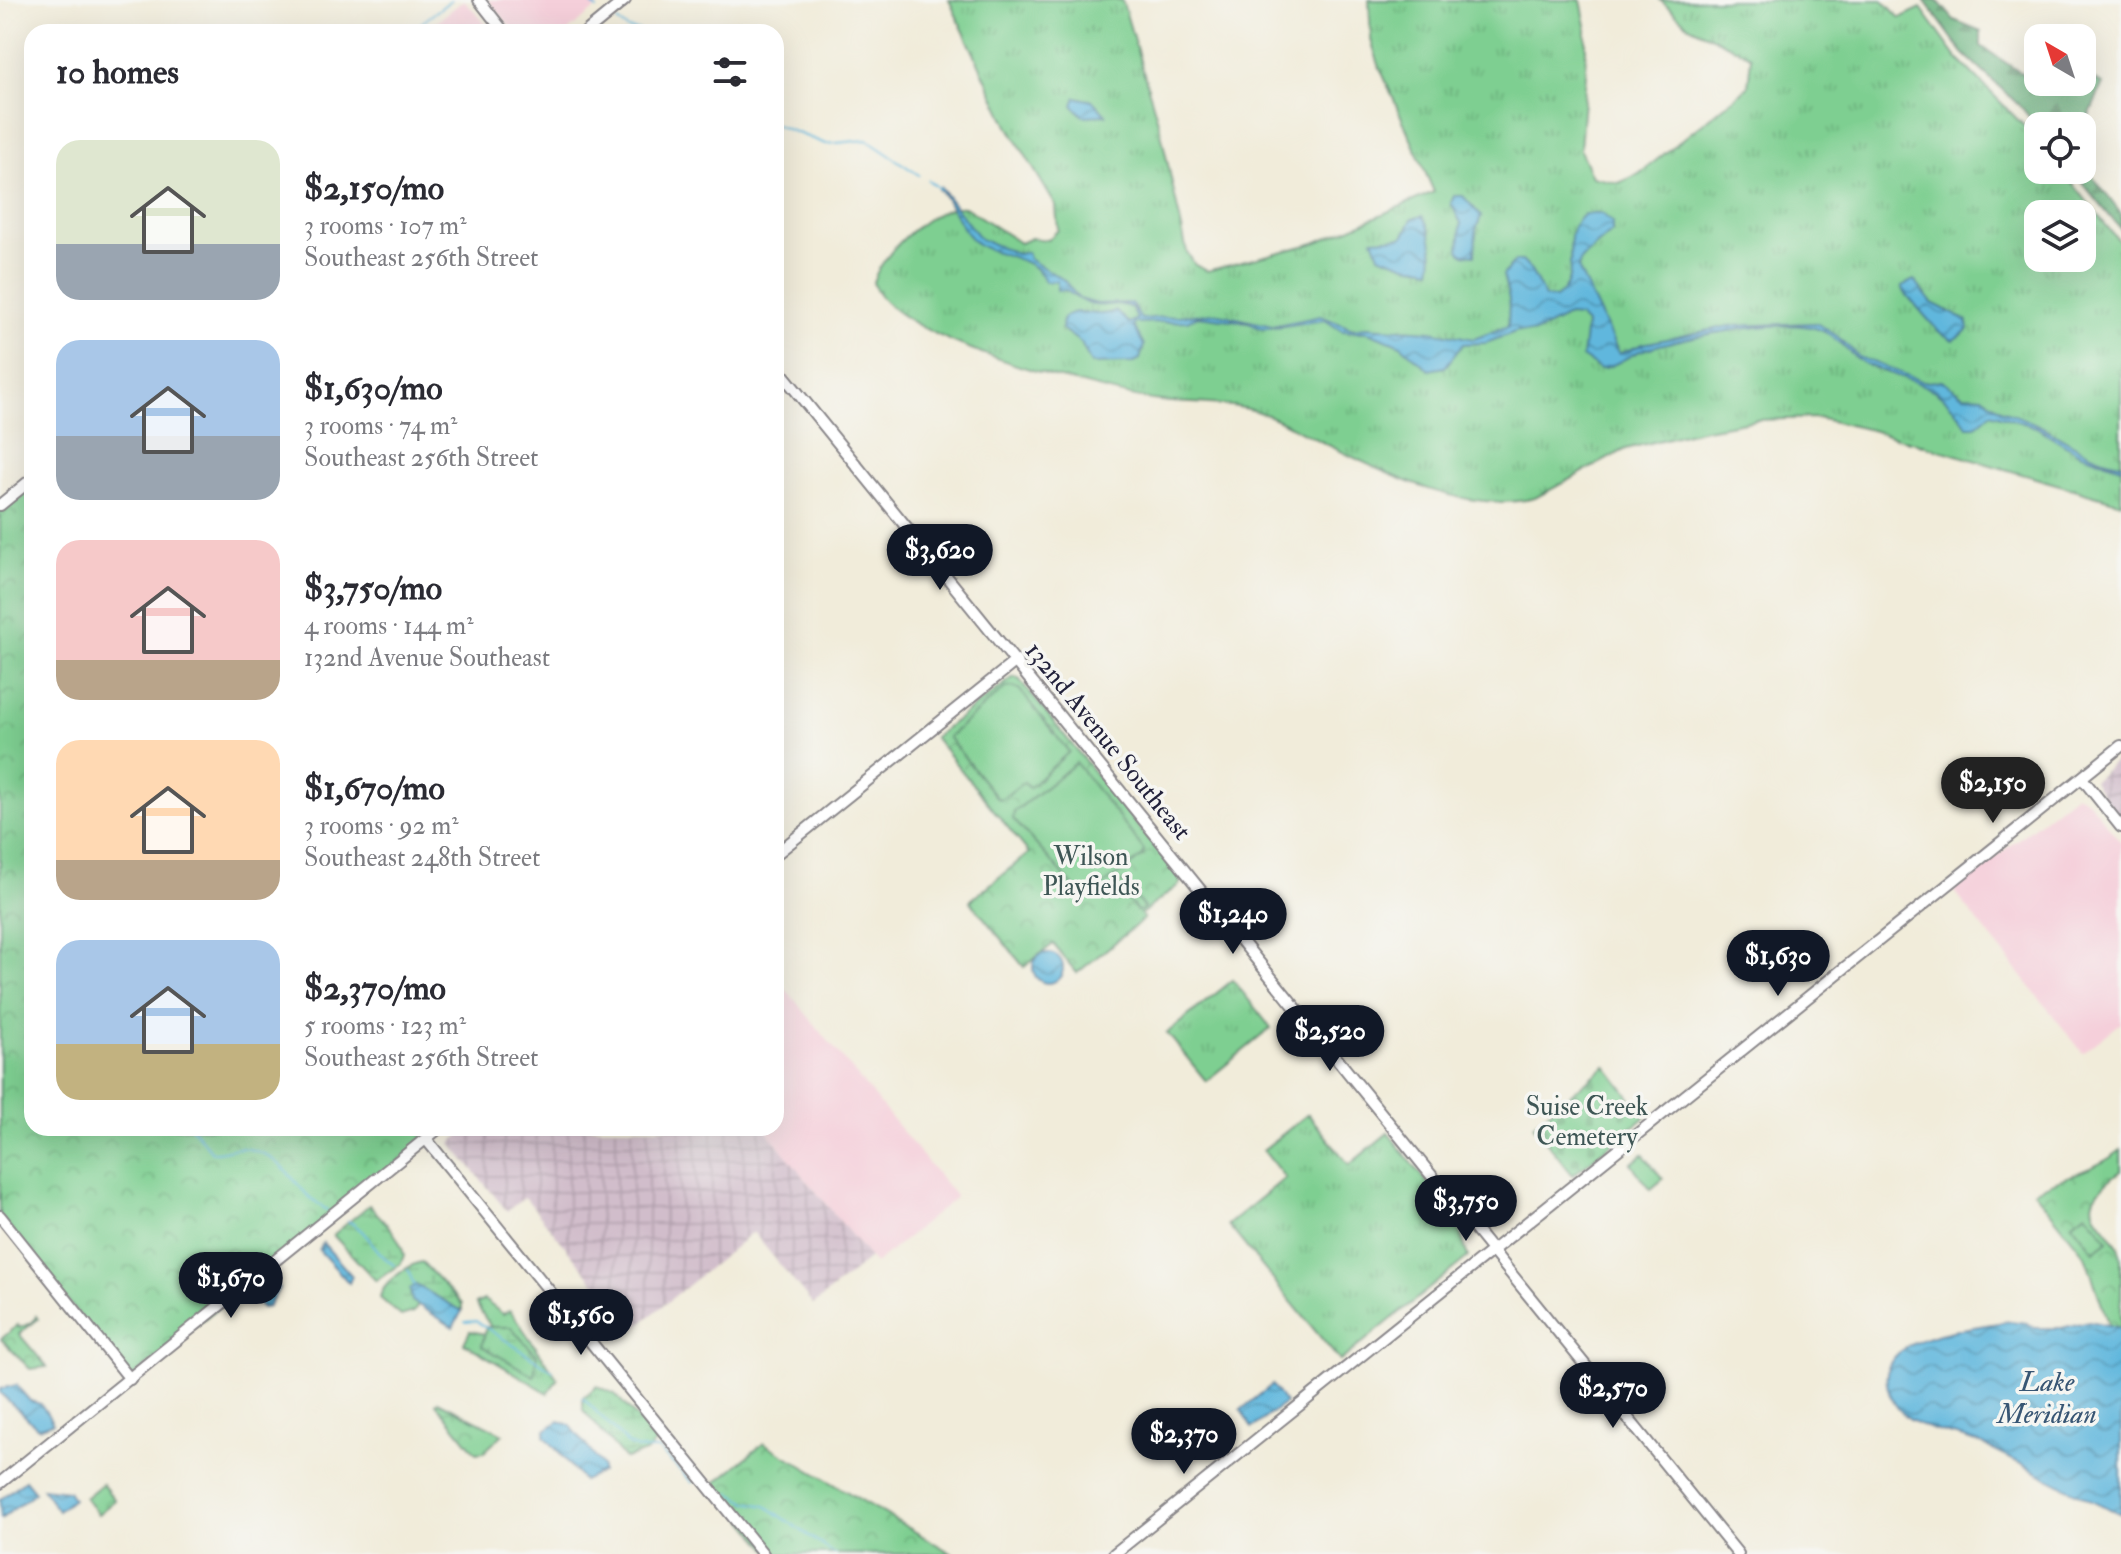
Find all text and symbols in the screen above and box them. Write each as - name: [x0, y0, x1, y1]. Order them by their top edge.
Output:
- north arrow: [2024, 24, 2096, 96]
- map controls: [2024, 24, 2096, 272]
- icon: filters: [708, 50, 752, 94]
- text: 10 homes: [56, 51, 179, 94]
- button: locate: [2024, 112, 2096, 184]
- text: $2,150/mo: [304, 167, 444, 210]
- icon: home: [120, 172, 216, 268]
- button: layers: [2024, 200, 2096, 272]
- text: 3 rooms · 107 m²: [304, 210, 467, 242]
- text: Southeast 256th Street: [304, 242, 539, 274]
- text: $1,630/mo: [304, 367, 443, 410]
- icon: home: [120, 372, 216, 468]
- text: 3 rooms · 74 m²: [304, 410, 457, 442]
- text: Southeast 256th Street: [304, 442, 539, 474]
- pin: $3,620: [875, 524, 1005, 592]
- text: $3,620: [905, 534, 975, 566]
- text: $3,750/mo: [304, 567, 442, 610]
- icon: home: [120, 572, 216, 668]
- text: 4 rooms · 144 m²: [304, 610, 474, 642]
- street label: 132nd Avenue Southeast: [1018, 635, 1198, 847]
- text: 132nd Avenue Southeast: [304, 642, 550, 674]
- pin: $2,150: [1928, 757, 2058, 825]
- text: $1,670/mo: [304, 767, 445, 810]
- text: $2,150: [1959, 767, 2027, 799]
- icon: home: [120, 772, 216, 868]
- text: 3 rooms · 92 m²: [304, 810, 459, 842]
- park label: Wilson Playfields: [1042, 841, 1140, 903]
- text: Southeast 248th Street: [304, 842, 540, 874]
- pin: $1,240: [1168, 888, 1298, 956]
- text: $1,240: [1198, 898, 1268, 930]
- pin: $1,630: [1713, 930, 1843, 998]
- text: $1,630: [1745, 940, 1811, 972]
- text: $2,370/mo: [304, 967, 446, 1010]
- icon: home: [120, 972, 216, 1068]
- pin: $2,520: [1265, 1005, 1395, 1073]
- text: 5 rooms · 123 m²: [304, 1010, 466, 1042]
- text: $2,520: [1294, 1015, 1366, 1047]
- text: Southeast 256th Street: [304, 1042, 539, 1074]
- park label: Suise Creek Cemetery: [1526, 1091, 1649, 1153]
- pin: $3,750: [1401, 1175, 1531, 1243]
- text: $3,750: [1433, 1185, 1499, 1217]
- pin: $1,670: [166, 1252, 296, 1320]
- text: $1,670: [197, 1262, 265, 1294]
- pin: $1,560: [516, 1289, 646, 1357]
- text: $1,560: [547, 1299, 615, 1331]
- pin: $2,570: [1548, 1362, 1678, 1430]
- water label: Lake Meridian: [1995, 1365, 2097, 1432]
- text: $2,570: [1578, 1372, 1648, 1404]
- pin: $2,370: [1119, 1408, 1249, 1476]
- text: $2,370: [1149, 1418, 1219, 1450]

